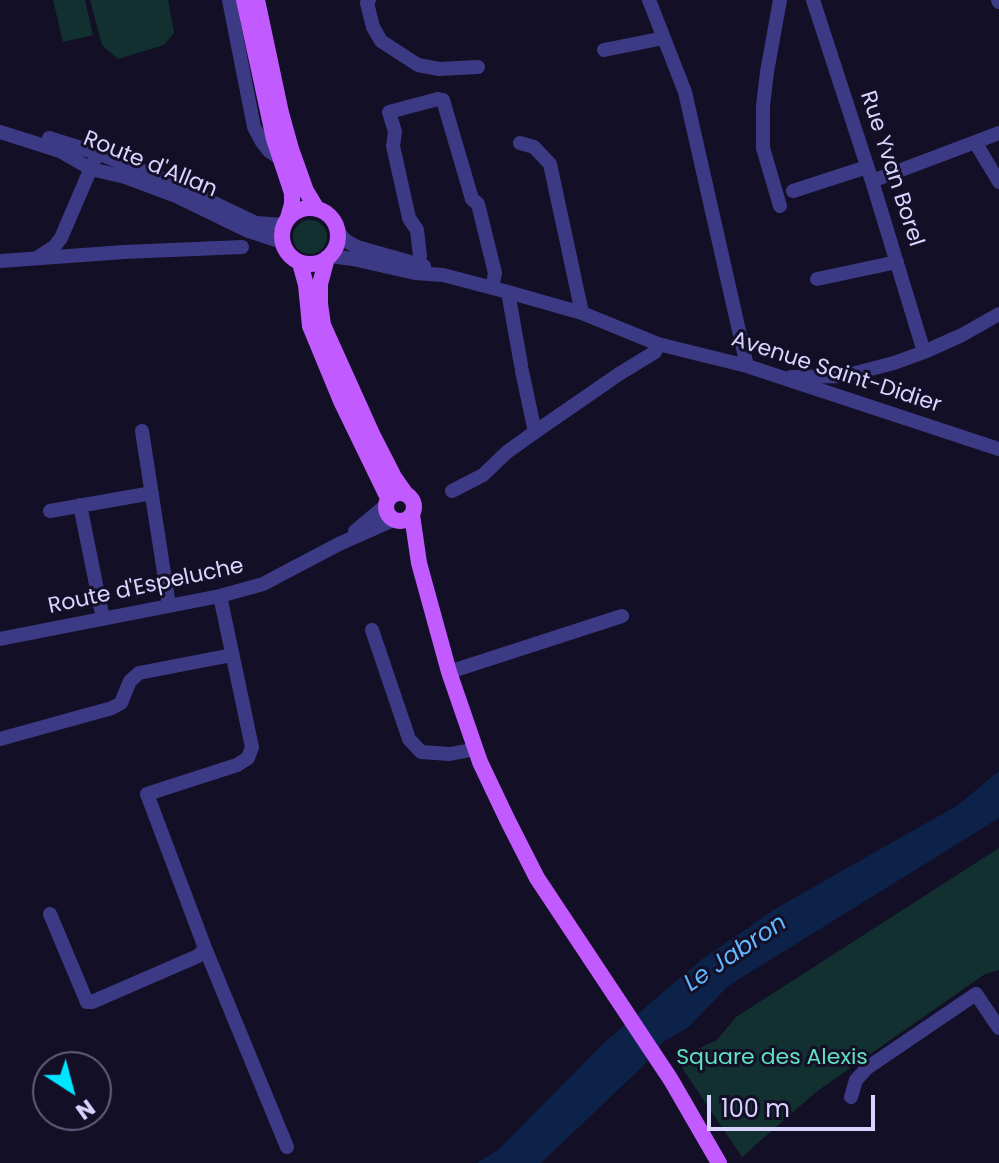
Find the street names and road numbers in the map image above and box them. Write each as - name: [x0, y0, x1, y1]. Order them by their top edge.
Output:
- street label: Rue Yvan Borel: [853, 88, 929, 250]
- street label: Route d'Allan: [79, 126, 221, 204]
- street label: Avenue Saint-Didier: [728, 327, 944, 419]
- street label: Route d'Espeluche: [46, 553, 246, 621]

